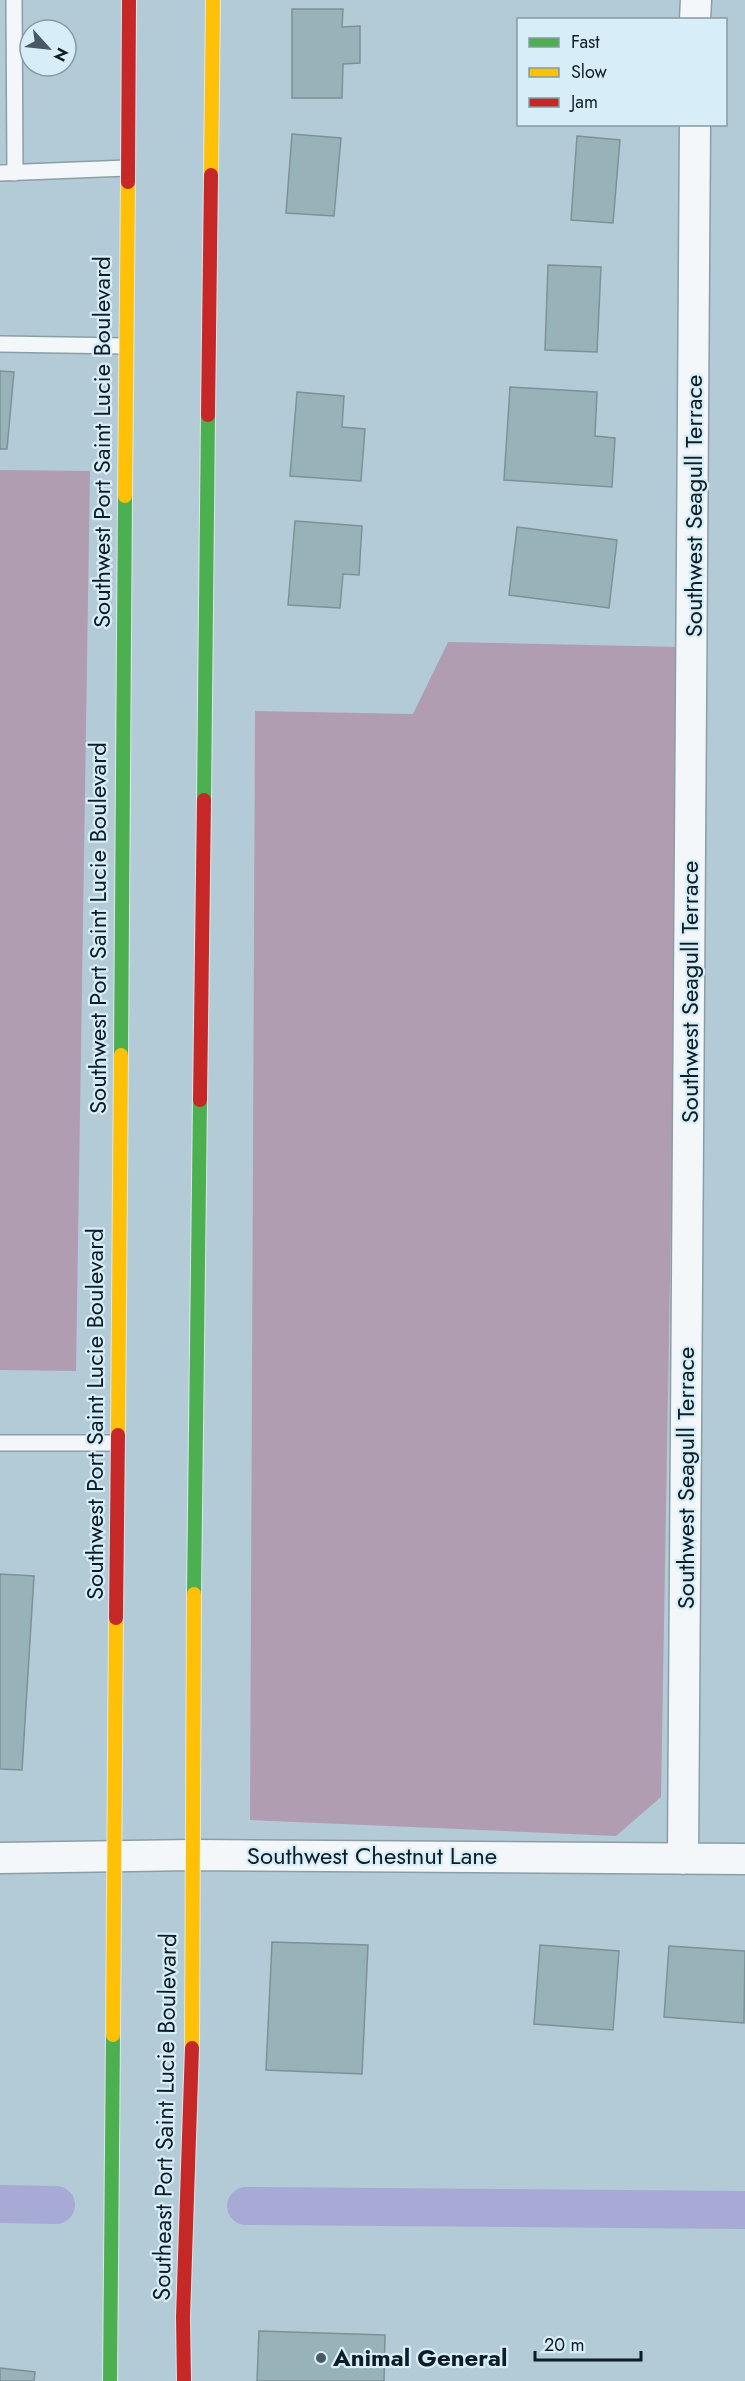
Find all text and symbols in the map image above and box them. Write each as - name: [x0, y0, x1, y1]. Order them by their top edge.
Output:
- north arrow: [18, 18, 78, 78]
- legend: [517, 18, 727, 126]
- text: Fast: [571, 29, 600, 55]
- text: N: [48, 44, 74, 65]
- text: Slow: [571, 59, 608, 85]
- text: Jam: [569, 89, 598, 115]
- street label: Southwest Port Saint Lucie Boulevard: [84, 256, 119, 628]
- street label: Southwest Seagull Terrace: [676, 375, 711, 637]
- street label: Southwest Port Saint Lucie Boulevard: [80, 742, 115, 1114]
- street label: Southwest Seagull Terrace: [672, 861, 707, 1123]
- street label: Southwest Port Saint Lucie Boulevard: [77, 1228, 112, 1600]
- street label: Southwest Seagull Terrace: [668, 1347, 703, 1609]
- street label: Southwest Chestnut Lane: [247, 1838, 497, 1873]
- street label: Southeast Port Saint Lucie Boulevard: [144, 1933, 185, 2301]
- scale bar: [535, 2324, 642, 2362]
- text: 20 m: [544, 2332, 584, 2358]
- place label: Animal General: [332, 2340, 507, 2375]
- marker: Animal General: [314, 2351, 328, 2365]

